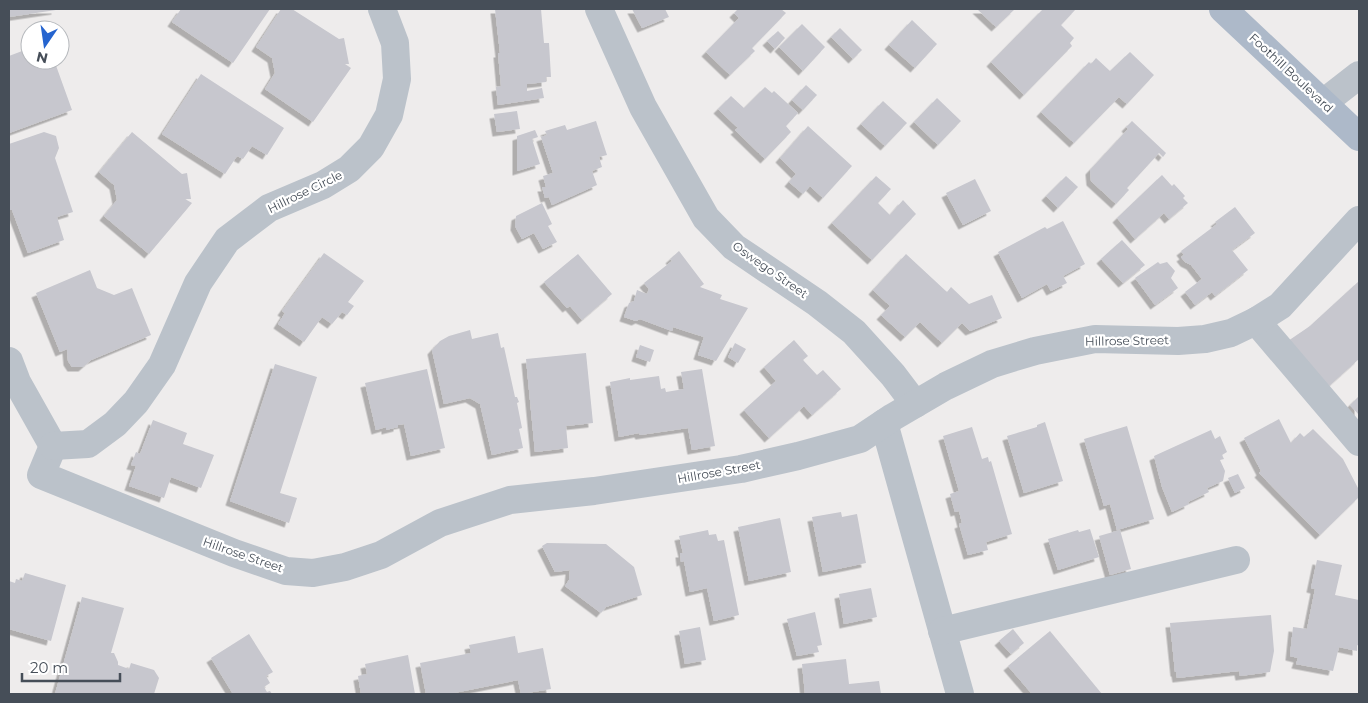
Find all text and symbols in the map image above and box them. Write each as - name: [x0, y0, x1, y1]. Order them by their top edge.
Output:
- north arrow: [20, 20, 70, 70]
- street label: Foothill Boulevard: [1246, 30, 1336, 115]
- text: N: [35, 48, 50, 68]
- street label: Hillrose Circle: [265, 167, 345, 216]
- street label: Oswego Street: [730, 238, 811, 301]
- street label: Hillrose Street: [1085, 332, 1169, 349]
- street label: Hillrose Street: [676, 457, 762, 486]
- street label: Hillrose Street: [201, 534, 286, 575]
- scale bar: [22, 650, 120, 682]
- text: 20 m: [30, 658, 68, 677]

